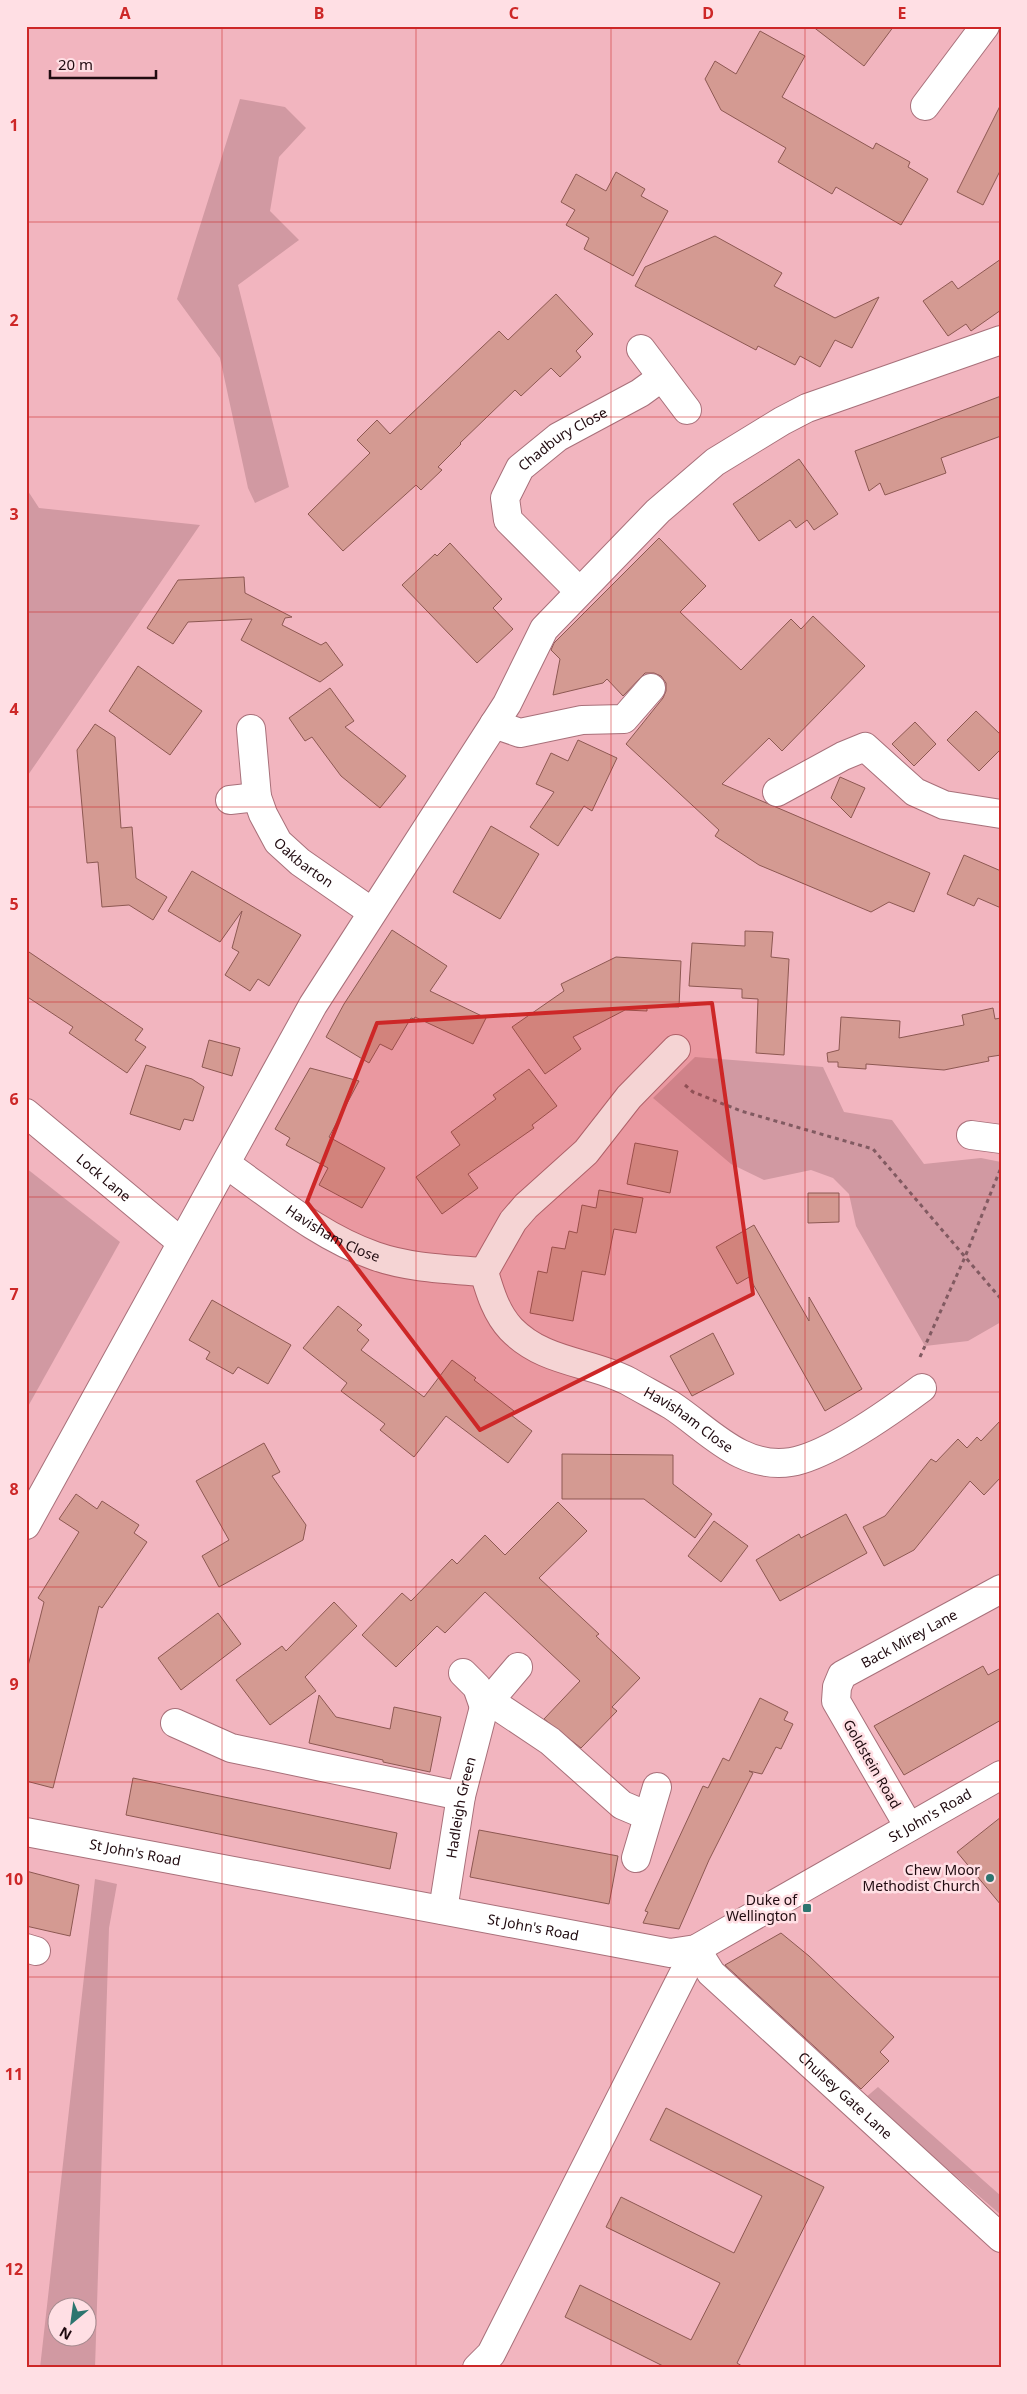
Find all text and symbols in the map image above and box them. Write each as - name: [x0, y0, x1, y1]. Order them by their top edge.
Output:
- text: A: [119, 2, 131, 24]
- text: B: [314, 2, 324, 24]
- text: C: [509, 2, 519, 24]
- text: D: [702, 2, 714, 24]
- text: E: [898, 2, 907, 24]
- scale bar: [50, 48, 156, 80]
- text: 20 m: [58, 54, 93, 74]
- text: 1: [9, 114, 19, 136]
- text: 2: [9, 309, 19, 331]
- street label: Chadbury Close: [514, 402, 610, 475]
- text: 3: [9, 503, 19, 525]
- text: 4: [9, 698, 19, 720]
- street label: Oakbarton: [270, 833, 337, 891]
- text: 5: [9, 893, 19, 915]
- text: 6: [9, 1088, 19, 1110]
- street label: Lock Lane: [73, 1149, 135, 1206]
- street label: Havisham Close: [282, 1200, 383, 1266]
- text: 7: [9, 1283, 19, 1305]
- street label: Havisham Close: [641, 1382, 737, 1457]
- text: 8: [9, 1478, 19, 1500]
- street label: Back Mirey Lane: [857, 1604, 961, 1672]
- text: 9: [9, 1673, 19, 1695]
- street label: Goldstein Road: [839, 1716, 906, 1812]
- street label: Hadleigh Green: [441, 1755, 480, 1860]
- street label: St John's Road: [885, 1784, 975, 1846]
- street label: St John's Road: [88, 1834, 182, 1870]
- place label: Chew Moor Methodist Church: [863, 1860, 980, 1895]
- text: 10: [5, 1868, 23, 1890]
- marker: Chew Moor Methodist Church: [984, 1872, 996, 1884]
- place label: Duke of Wellington: [726, 1890, 798, 1925]
- marker: Duke of Wellington: [801, 1902, 813, 1914]
- street label: St John's Road: [486, 1909, 581, 1945]
- street label: Chulsey Gate Lane: [794, 2047, 897, 2143]
- text: 11: [5, 2063, 23, 2085]
- text: 12: [5, 2258, 23, 2280]
- north arrow: [48, 2296, 98, 2346]
- text: N: [56, 2323, 75, 2345]

